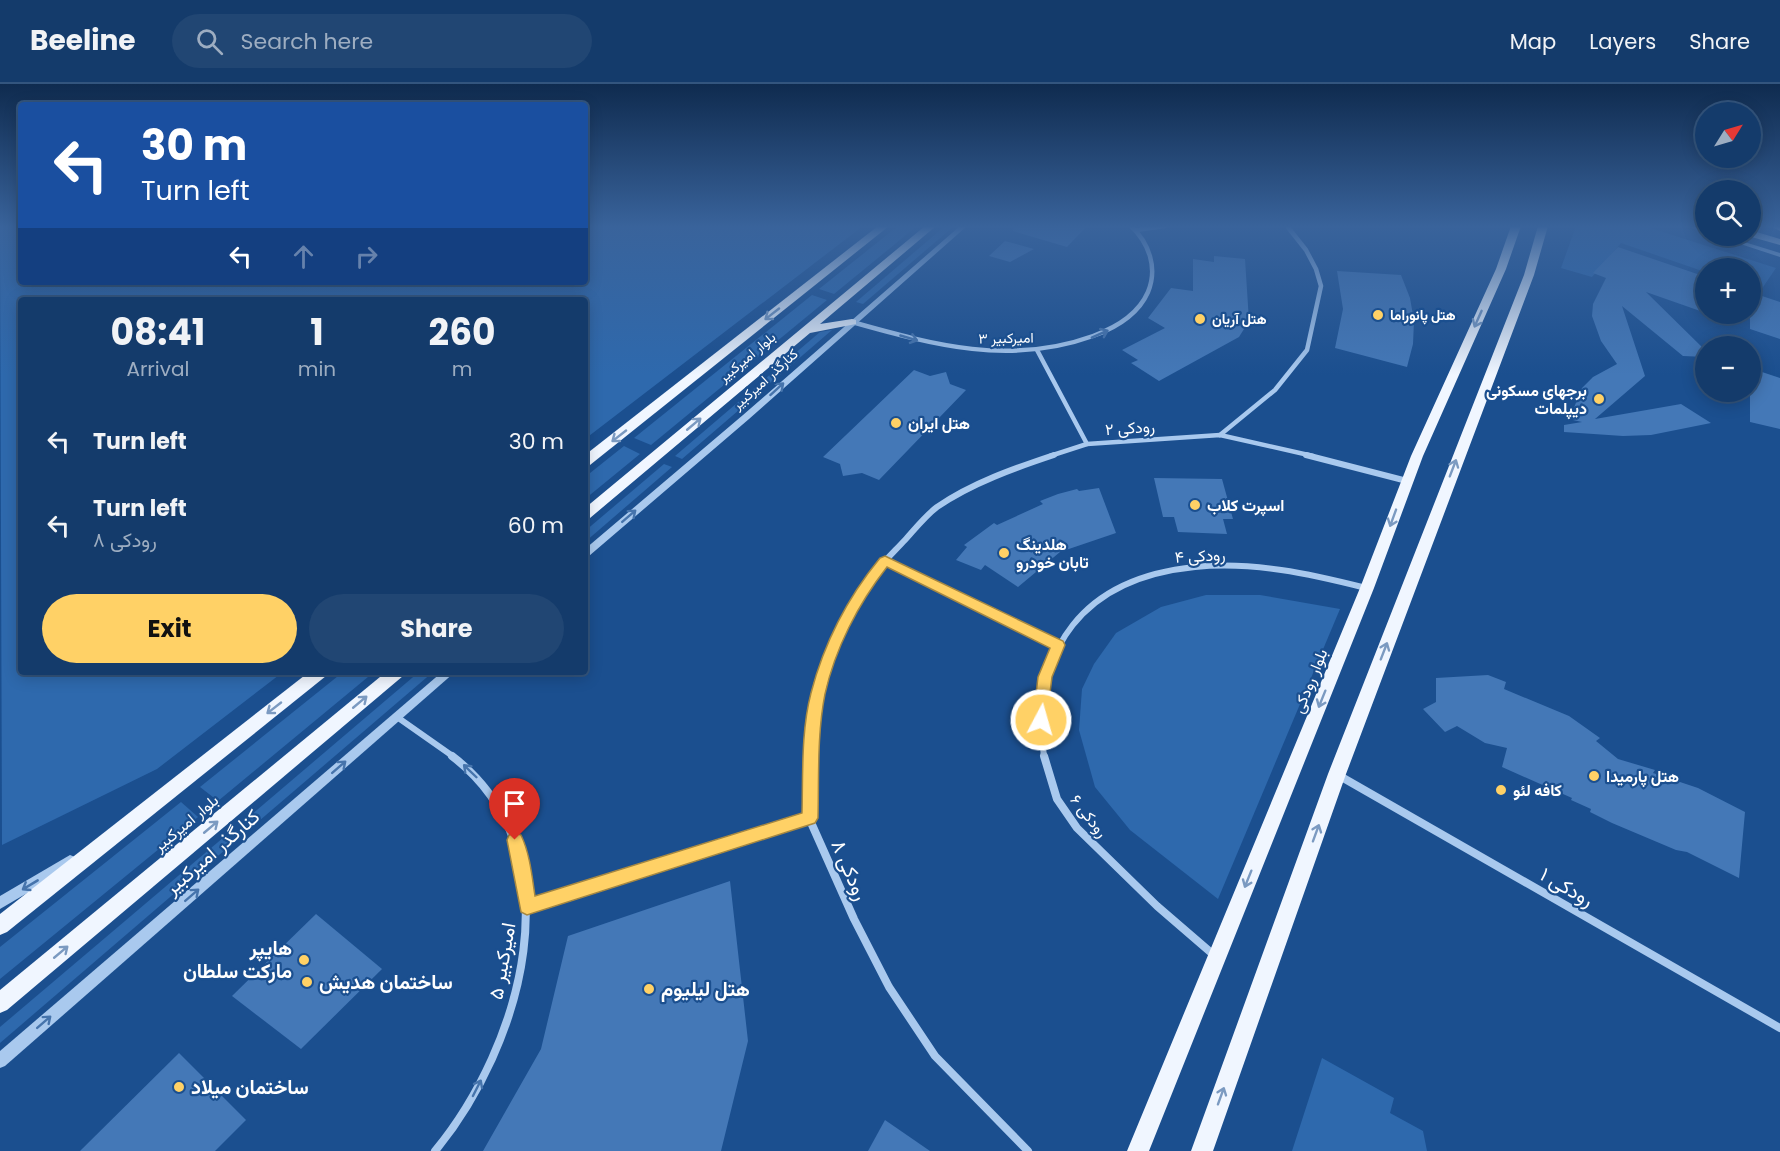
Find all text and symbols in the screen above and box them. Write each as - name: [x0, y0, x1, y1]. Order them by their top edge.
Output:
- search box: [172, 14, 592, 68]
- text: Beeline: [30, 21, 136, 60]
- icon: search: [193, 25, 226, 58]
- text: Search here: [241, 26, 373, 57]
- text: Map: [1510, 27, 1556, 56]
- text: Layers: [1589, 27, 1656, 56]
- text: Share: [1689, 27, 1750, 56]
- north arrow: [1695, 102, 1761, 168]
- map controls: [1695, 102, 1761, 402]
- text: 30 m: [141, 116, 247, 175]
- icon: left: [42, 126, 120, 204]
- text: Turn left: [141, 172, 250, 209]
- button: search: [1695, 180, 1761, 246]
- icon: left: [224, 240, 257, 273]
- icon: ahead: [287, 240, 320, 273]
- icon: right: [350, 240, 383, 273]
- button: +: [1695, 258, 1761, 324]
- place label: هتل پانوراما: [1390, 305, 1456, 325]
- text: 08:41: [110, 307, 205, 358]
- text: 1: [310, 307, 324, 358]
- text: 260: [429, 307, 496, 358]
- one-way arrow: [764, 308, 780, 321]
- marker: هتل پانوراما: [1371, 308, 1385, 322]
- place label: هتل آریان: [1212, 309, 1267, 329]
- one-way arrow: [1472, 310, 1483, 328]
- marker: هتل آریان: [1193, 312, 1207, 326]
- street label: بلوار امیرکبیر: [713, 327, 780, 387]
- one-way arrow: [1090, 327, 1108, 339]
- street label: امیرکبیر ۳: [978, 328, 1034, 348]
- one-way arrow: [899, 333, 918, 344]
- button: −: [1695, 336, 1761, 402]
- street label: کنارگذر امیرکبیر: [727, 344, 802, 415]
- text: Arrival: [126, 355, 189, 383]
- text: min: [298, 355, 336, 383]
- text: m: [452, 355, 472, 383]
- place label: برجهای مسکونی دیپلمات: [1486, 379, 1587, 420]
- one-way arrow: [770, 382, 785, 396]
- marker: برجهای مسکونی دیپلمات: [1592, 392, 1606, 406]
- place label: هتل ایران: [908, 412, 970, 435]
- street label: رودکی ۲: [1104, 415, 1156, 441]
- marker: هتل ایران: [889, 416, 903, 430]
- one-way arrow: [686, 417, 701, 431]
- icon: left: [42, 425, 75, 458]
- text: Turn left: [93, 426, 187, 457]
- text: 30 m: [509, 426, 564, 457]
- one-way arrow: [611, 429, 627, 442]
- one-way arrow: [1448, 460, 1459, 478]
- text: Turn left: [93, 493, 187, 524]
- place label: اسپرت کلاب: [1207, 494, 1284, 517]
- marker: اسپرت کلاب: [1188, 498, 1202, 512]
- one-way arrow: [1387, 508, 1398, 526]
- icon: left: [42, 509, 75, 542]
- one-way arrow: [621, 509, 637, 522]
- text: 60 m: [508, 510, 564, 541]
- text: رودکی ۸: [93, 526, 157, 554]
- place label: هلدینگ تابان خودرو: [1016, 533, 1089, 574]
- street label: رودکی ۴: [1174, 543, 1226, 569]
- marker: هلدینگ تابان خودرو: [997, 546, 1011, 560]
- button: Exit: [42, 594, 297, 663]
- button: Share: [309, 594, 564, 663]
- one-way arrow: [1379, 642, 1390, 660]
- street label: بلوار رودکی: [1287, 645, 1333, 717]
- position arrow: [1009, 688, 1073, 752]
- one-way arrow: [1316, 689, 1327, 708]
- one-way arrow: [352, 696, 368, 709]
- one-way arrow: [267, 702, 283, 715]
- one-way arrow: [331, 760, 346, 774]
- one-way arrow: [462, 764, 477, 779]
- place label: هتل پارمیدا: [1606, 765, 1679, 788]
- marker: هتل پارمیدا: [1587, 769, 1601, 783]
- pin: [489, 778, 540, 840]
- place label: کافه لئو: [1513, 779, 1562, 802]
- marker: کافه لئو: [1494, 783, 1508, 797]
- icon: arrive: [498, 787, 531, 820]
- street label: بلوار امیرکبیر: [148, 789, 224, 858]
- street label: رودکی ۶: [1065, 789, 1113, 843]
- street label: کنارگذر امیرکبیر: [157, 803, 266, 902]
- one-way arrow: [203, 821, 219, 834]
- one-way arrow: [1311, 824, 1322, 843]
- street label: رودکی ۸: [825, 835, 875, 905]
- street label: رودکی ۱: [1535, 860, 1599, 914]
- one-way arrow: [1242, 870, 1253, 888]
- one-way arrow: [22, 879, 39, 891]
- one-way arrow: [184, 888, 200, 901]
- street label: امیرکبیر ۵: [481, 920, 523, 1002]
- place label: هایپر مارکت سلطان: [183, 934, 292, 985]
- one-way arrow: [53, 946, 69, 959]
- marker: هایپر مارکت سلطان: [297, 953, 311, 967]
- place label: ساختمان هدیش: [319, 968, 453, 996]
- marker: ساختمان هدیش: [300, 975, 314, 989]
- place label: هتل لیلیوم: [661, 975, 750, 1003]
- marker: هتل لیلیوم: [642, 982, 656, 996]
- one-way arrow: [36, 1015, 51, 1029]
- place label: ساختمان میلاد: [191, 1073, 309, 1101]
- marker: ساختمان میلاد: [172, 1080, 186, 1094]
- one-way arrow: [471, 1080, 483, 1098]
- one-way arrow: [1217, 1087, 1228, 1106]

